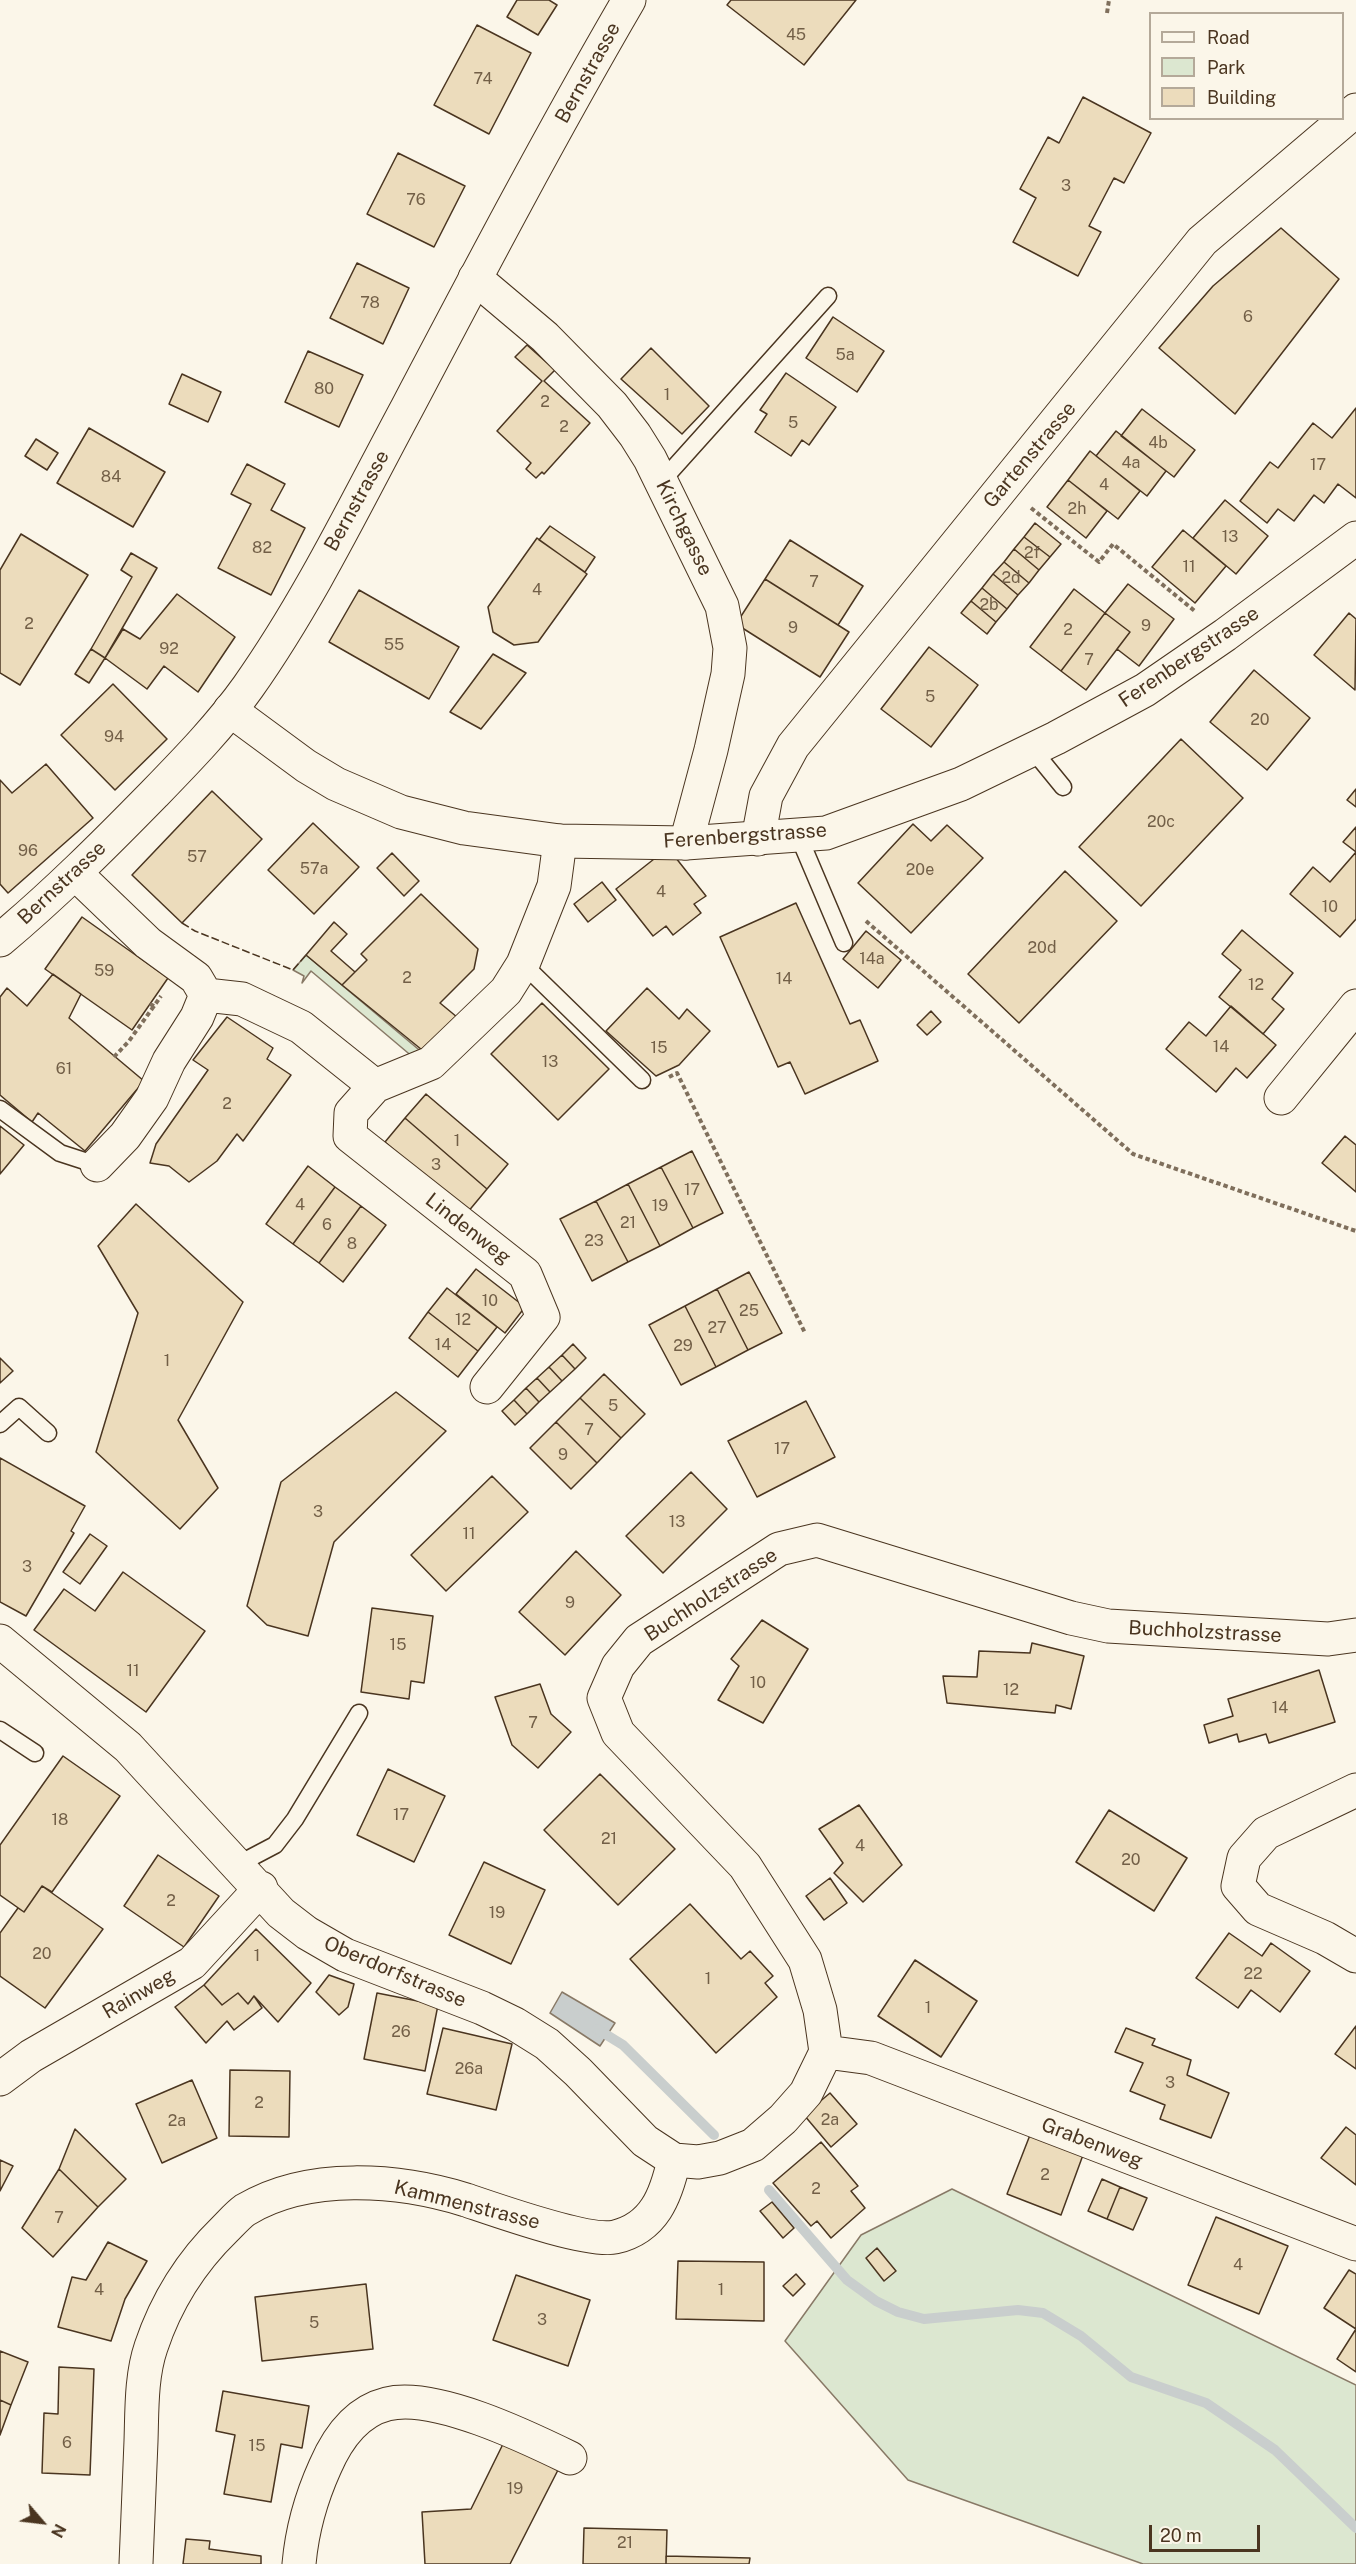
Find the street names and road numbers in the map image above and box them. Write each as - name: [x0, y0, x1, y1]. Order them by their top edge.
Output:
- street label: Bernstrasse: [550, 18, 626, 128]
- street label: Gartenstrasse: [979, 397, 1081, 513]
- street label: Bernstrasse: [319, 446, 395, 556]
- street label: Kirchgasse: [651, 476, 717, 580]
- street label: Ferenbergstrasse: [1114, 601, 1264, 713]
- street label: Ferenbergstrasse: [662, 818, 828, 854]
- street label: Bernstrasse: [13, 836, 111, 930]
- street label: Lindenweg: [421, 1188, 515, 1270]
- street label: Buchholzstrasse: [640, 1543, 782, 1647]
- street label: Buchholzstrasse: [1128, 1616, 1282, 1648]
- street label: Oberdorfstrasse: [320, 1931, 470, 2013]
- street label: Rainweg: [98, 1964, 180, 2024]
- street label: Grabenweg: [1038, 2113, 1146, 2173]
- street label: Kammenstrasse: [392, 2175, 542, 2235]

